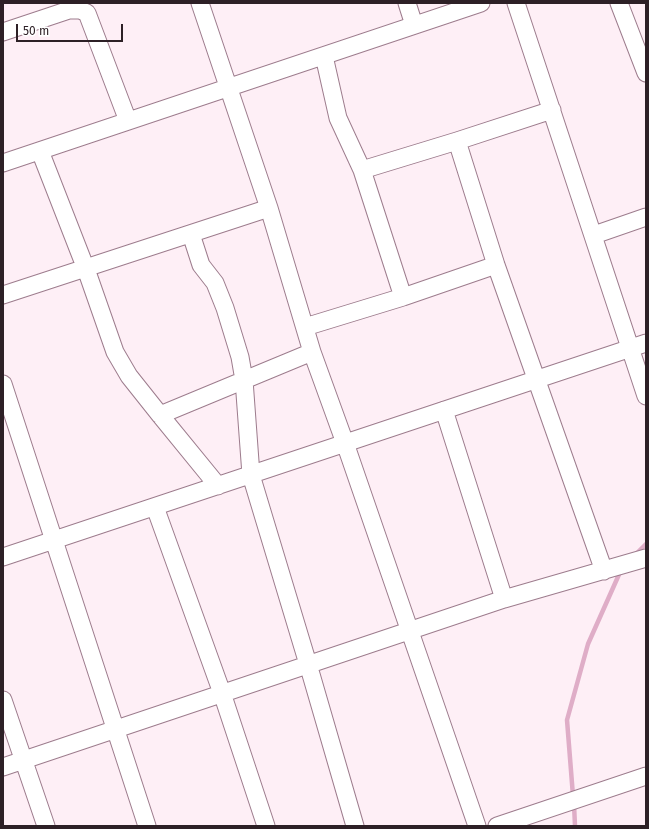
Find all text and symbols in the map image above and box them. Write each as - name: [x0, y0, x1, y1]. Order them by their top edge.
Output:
- scale bar: [18, 16, 125, 42]
- text: 50 m: [23, 24, 49, 38]

